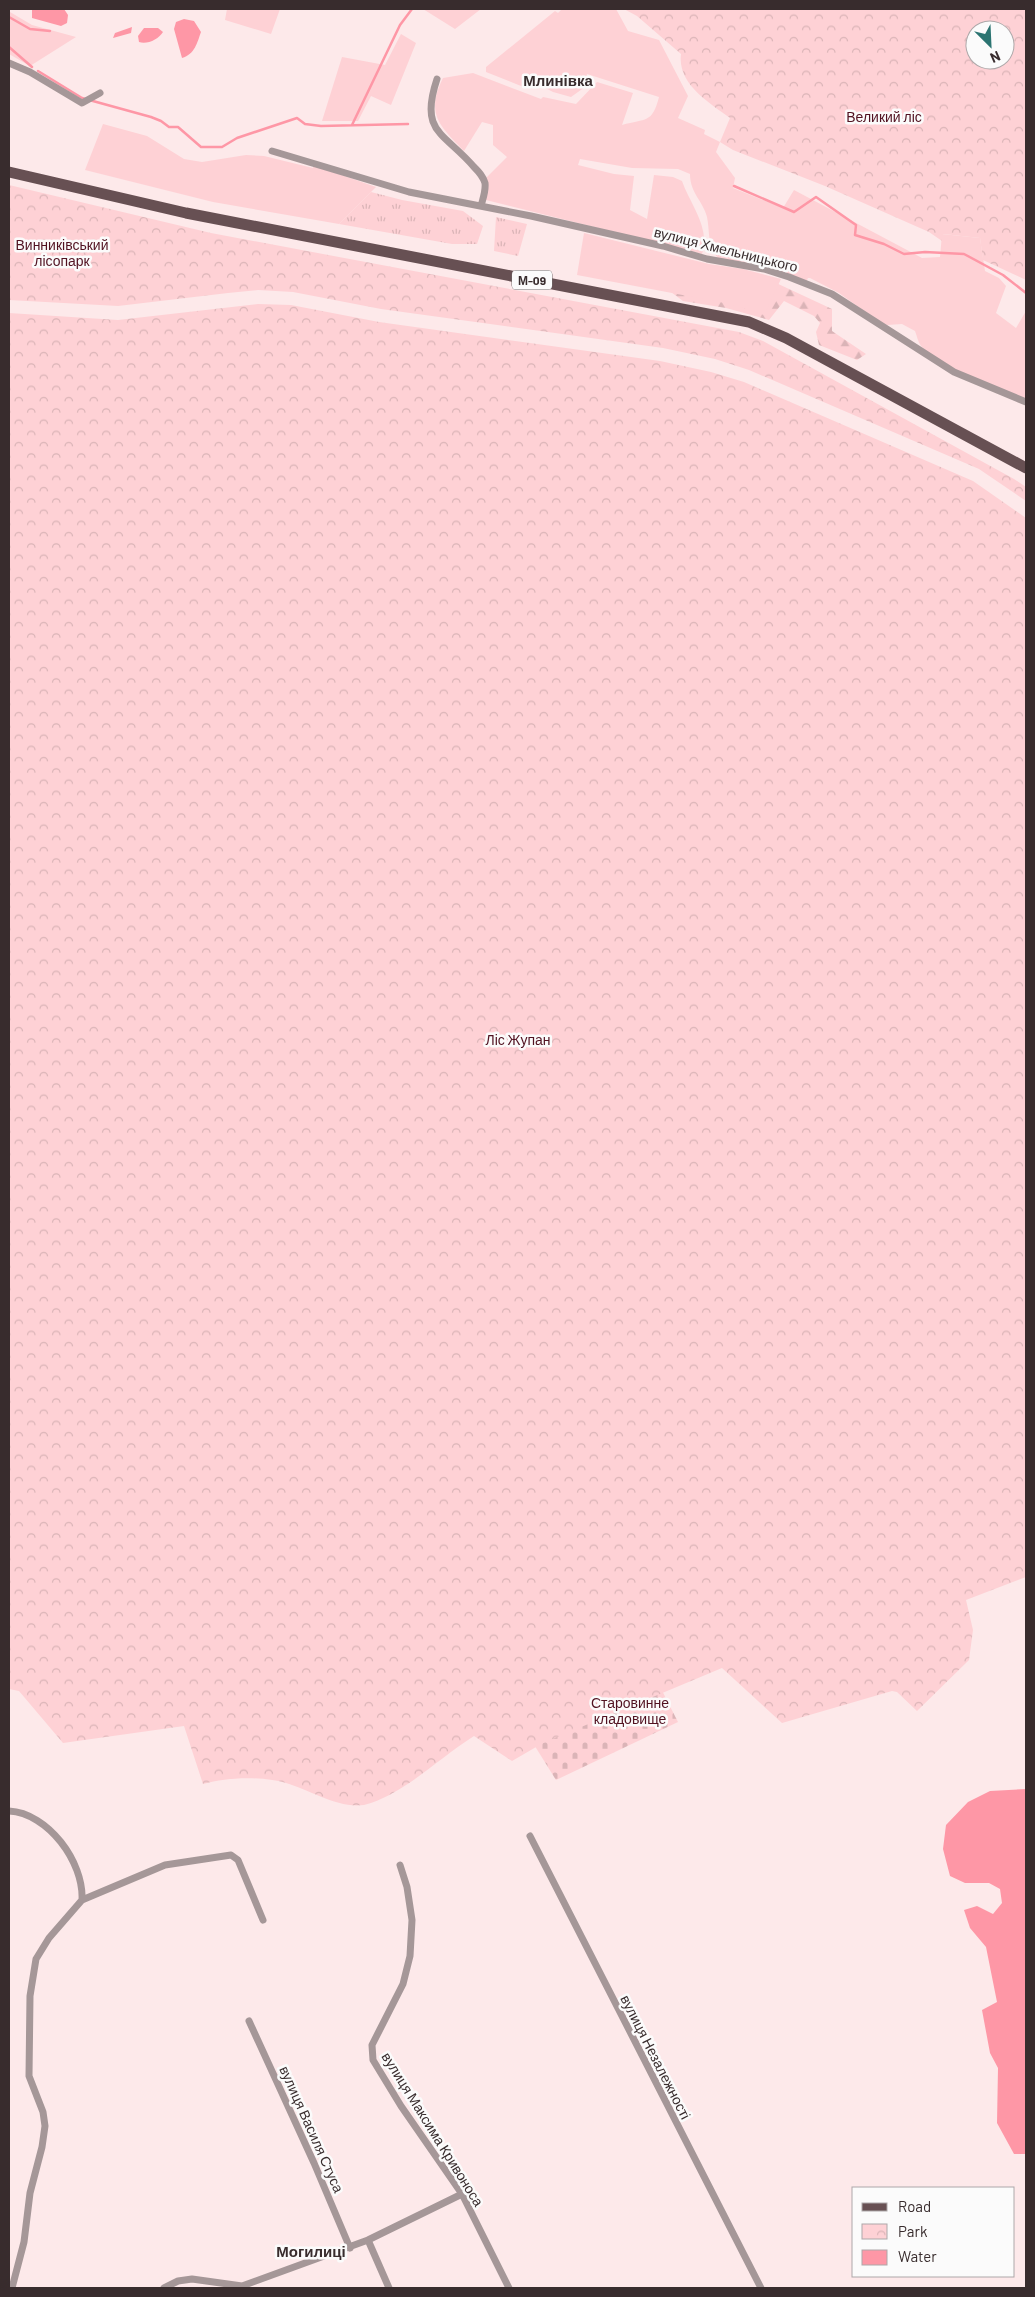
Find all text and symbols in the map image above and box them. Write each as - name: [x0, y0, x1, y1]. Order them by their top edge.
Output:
- north arrow: [965, 20, 1015, 70]
- text: N: [988, 48, 1003, 67]
- district label: Млинівка: [523, 71, 593, 89]
- park label: Великий ліс: [846, 108, 922, 125]
- street label: вулиця Хмельницького: [652, 223, 800, 275]
- park label: Винниківський лісопарк: [15, 236, 109, 269]
- road number: М-09: [512, 270, 552, 290]
- park label: Ліс Жупан: [486, 1031, 550, 1048]
- park label: Старовинне кладовище: [591, 1694, 669, 1727]
- street label: вулиця Незалежності: [617, 1992, 695, 2122]
- street label: вулиця Максима Кривоноса: [379, 2049, 488, 2209]
- street label: вулиця Василя Стуса: [276, 2063, 348, 2195]
- legend: [852, 2187, 1015, 2277]
- text: Road: [898, 2197, 931, 2215]
- text: Park: [898, 2222, 928, 2240]
- district label: Могилиці: [276, 2242, 346, 2260]
- text: Water: [898, 2247, 937, 2265]

